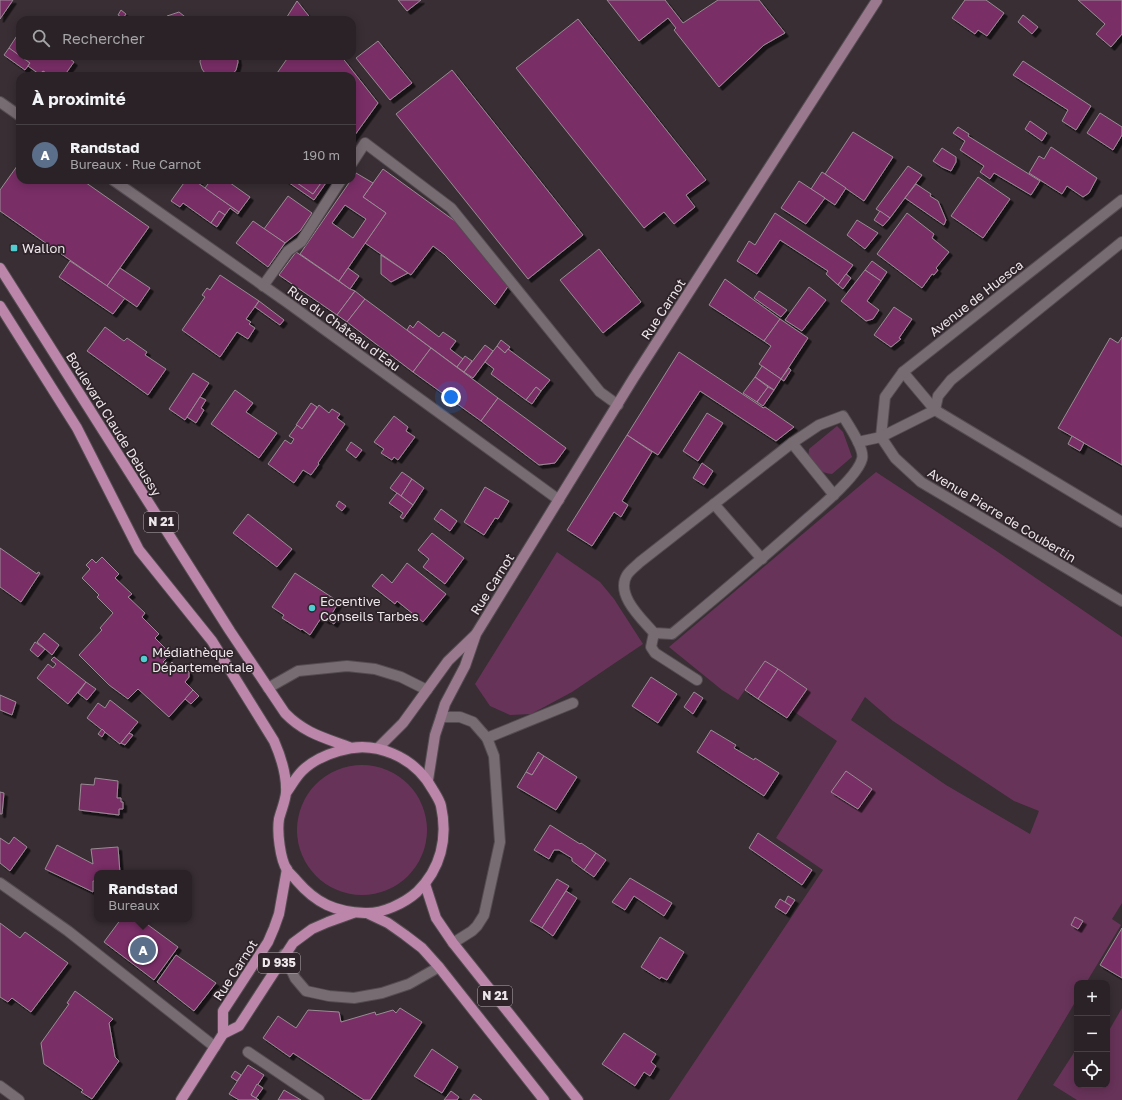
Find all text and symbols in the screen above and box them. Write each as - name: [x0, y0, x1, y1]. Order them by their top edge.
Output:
- search box: [16, 16, 356, 60]
- icon: search: [30, 27, 52, 49]
- text: Rechercher: [62, 29, 145, 47]
- text: À proximité: [32, 88, 126, 109]
- text: Randstad: [70, 138, 139, 156]
- text: A: [40, 147, 50, 163]
- text: 190 m: [303, 147, 340, 163]
- text: Bureaux · Rue Carnot: [70, 156, 201, 172]
- place label: Wallon: [22, 240, 65, 256]
- marker: Wallon: [9, 243, 19, 253]
- street label: Avenue de Huesca: [926, 256, 1026, 340]
- street label: Rue Carnot: [637, 275, 689, 343]
- street label: Rue du Château d'Eau: [284, 282, 404, 374]
- street label: Boulevard Claude Debussy: [63, 349, 165, 500]
- your location: [441, 387, 461, 407]
- street label: Avenue Pierre de Coubertin: [925, 464, 1079, 566]
- road number: N 21: [144, 512, 178, 532]
- street label: Rue Carnot: [467, 550, 517, 618]
- place label: Eccentive Conseils Tarbes: [320, 593, 419, 624]
- marker: Eccentive Conseils Tarbes: [307, 603, 317, 613]
- place label: Médiathèque Départementale: [152, 644, 253, 675]
- marker: Médiathèque Départementale: [139, 654, 149, 664]
- popup: [94, 870, 192, 922]
- text: Randstad: [108, 879, 178, 897]
- text: Bureaux: [108, 897, 160, 913]
- pin: A: [130, 935, 156, 965]
- street label: Rue Carnot: [209, 936, 261, 1004]
- road number: D 935: [258, 953, 300, 973]
- map controls: [1074, 980, 1110, 1088]
- button: +: [1074, 980, 1110, 1016]
- road number: N 21: [478, 986, 512, 1006]
- button: −: [1074, 1016, 1110, 1052]
- button: locate: [1074, 1052, 1110, 1088]

